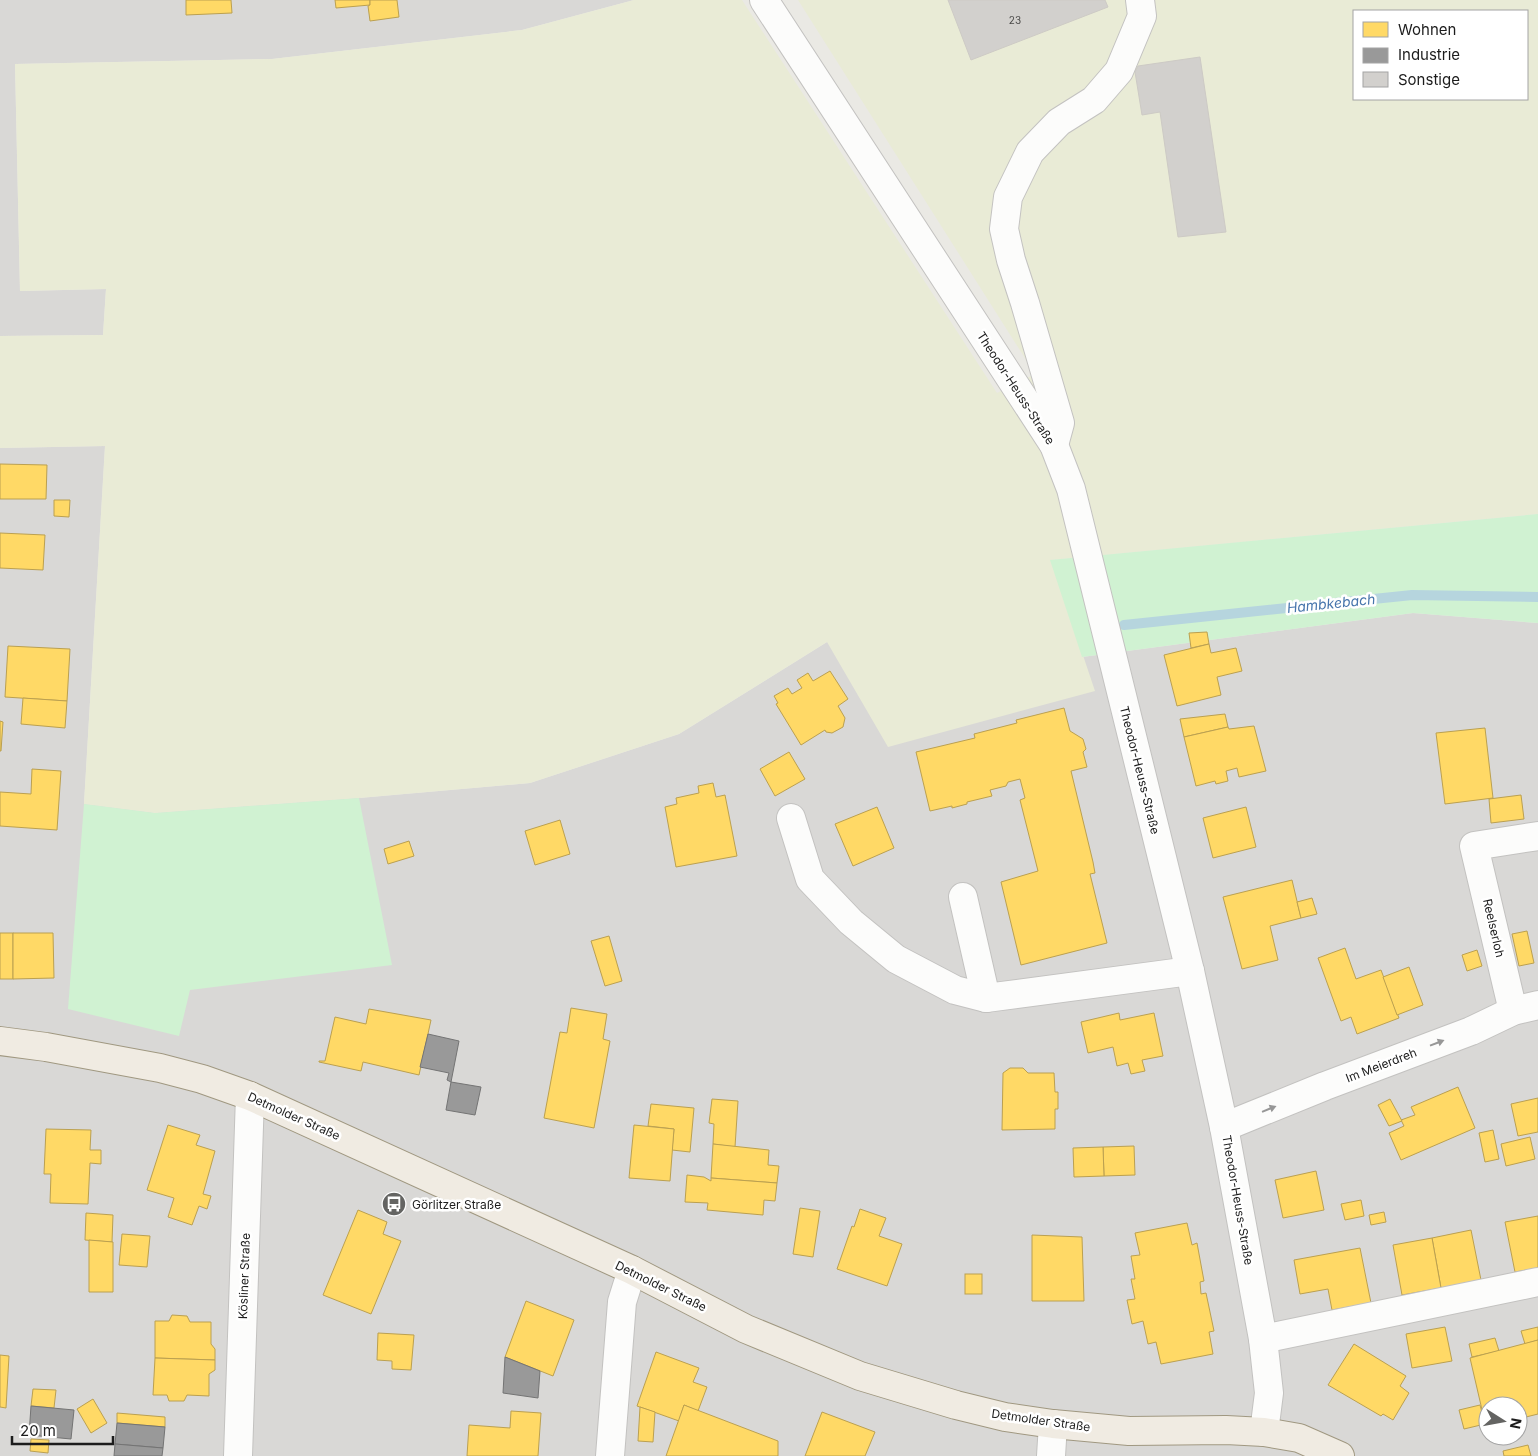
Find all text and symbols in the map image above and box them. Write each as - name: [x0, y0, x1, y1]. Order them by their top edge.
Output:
- legend: [1353, 10, 1528, 100]
- house number: 23: [1009, 14, 1021, 26]
- text: Wohnen: [1398, 20, 1456, 39]
- text: Industrie: [1398, 45, 1460, 64]
- text: Sonstige: [1398, 70, 1460, 89]
- street label: Theodor-Heuss-Straße: [974, 329, 1058, 447]
- water label: Hambkebach: [1286, 590, 1376, 616]
- street label: Theodor-Heuss-Straße: [1117, 704, 1163, 836]
- street label: Reelserloh: [1480, 897, 1508, 959]
- one-way arrow: [1430, 1039, 1444, 1047]
- street label: Im Meierdreh: [1343, 1045, 1419, 1085]
- street label: Detmolder Straße: [245, 1089, 343, 1143]
- one-way arrow: [1262, 1105, 1277, 1113]
- street label: Theodor-Heuss-Straße: [1219, 1134, 1257, 1266]
- bus stop icon: Görlitzer Straße: [381, 1191, 407, 1217]
- place label: Görlitzer Straße: [412, 1197, 501, 1212]
- street label: Kösliner Straße: [235, 1233, 253, 1319]
- street label: Detmolder Straße: [613, 1257, 709, 1315]
- north arrow: [1478, 1396, 1528, 1446]
- street label: Detmolder Straße: [991, 1406, 1091, 1434]
- scale bar: [12, 1414, 114, 1446]
- text: N: [1507, 1417, 1526, 1430]
- text: 20 m: [20, 1421, 56, 1440]

